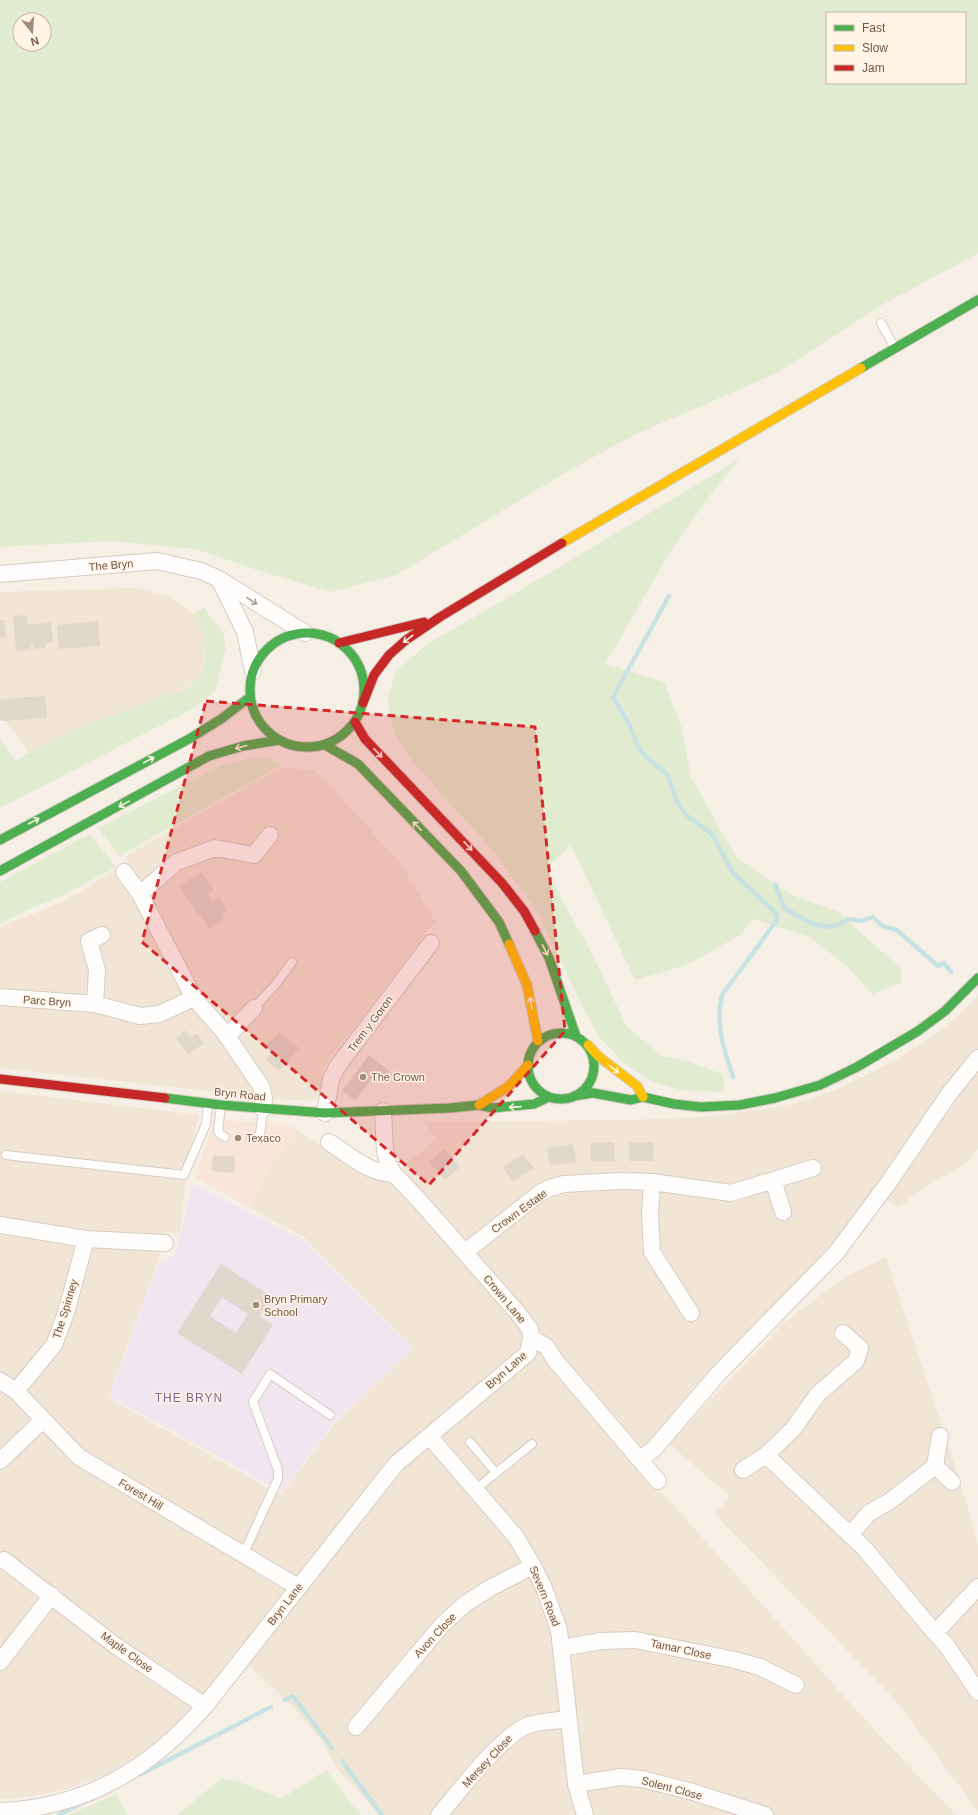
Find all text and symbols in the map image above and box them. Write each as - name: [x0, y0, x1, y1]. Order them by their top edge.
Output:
- north arrow: [12, 12, 52, 52]
- legend: [826, 12, 966, 84]
- text: Fast: [862, 21, 886, 35]
- text: N: [29, 35, 40, 48]
- text: Slow: [862, 41, 888, 55]
- text: Jam: [862, 61, 885, 75]
- street label: The Bryn: [88, 557, 134, 573]
- one-way arrow: [246, 597, 257, 605]
- one-way arrow: [403, 635, 414, 643]
- one-way arrow: [234, 744, 247, 752]
- one-way arrow: [373, 748, 382, 758]
- one-way arrow: [143, 756, 155, 763]
- one-way arrow: [118, 800, 130, 808]
- one-way arrow: [28, 817, 40, 825]
- one-way arrow: [413, 821, 422, 831]
- one-way arrow: [463, 841, 473, 851]
- one-way arrow: [542, 944, 549, 956]
- street label: Parc Bryn: [22, 993, 72, 1009]
- street label: Trem y Goron: [345, 993, 395, 1055]
- one-way arrow: [526, 997, 534, 1010]
- one-way arrow: [609, 1064, 620, 1073]
- place label: The Crown: [371, 1071, 425, 1083]
- marker: The Crown: [358, 1072, 368, 1082]
- street label: Bryn Road: [214, 1085, 266, 1103]
- one-way arrow: [509, 1103, 522, 1110]
- place label: Texaco: [246, 1132, 281, 1144]
- marker: Texaco: [233, 1133, 243, 1143]
- street label: Crown Estate: [489, 1187, 549, 1235]
- street label: Crown Lane: [481, 1272, 529, 1326]
- street label: The Spinney: [50, 1277, 80, 1340]
- place label: Bryn Primary School: [264, 1293, 328, 1318]
- marker: Bryn Primary School: [251, 1300, 261, 1310]
- street label: Bryn Lane: [483, 1349, 529, 1391]
- district label: THE BRYN: [155, 1391, 223, 1405]
- street label: Forest Hill: [117, 1476, 165, 1512]
- street label: Severn Road: [527, 1564, 563, 1628]
- street label: Bryn Lane: [265, 1581, 305, 1627]
- street label: Avon Close: [411, 1610, 459, 1660]
- street label: Maple Close: [99, 1629, 155, 1675]
- street label: Tamar Close: [650, 1637, 712, 1661]
- street label: Mersey Close: [460, 1732, 514, 1790]
- street label: Solent Close: [640, 1774, 704, 1802]

